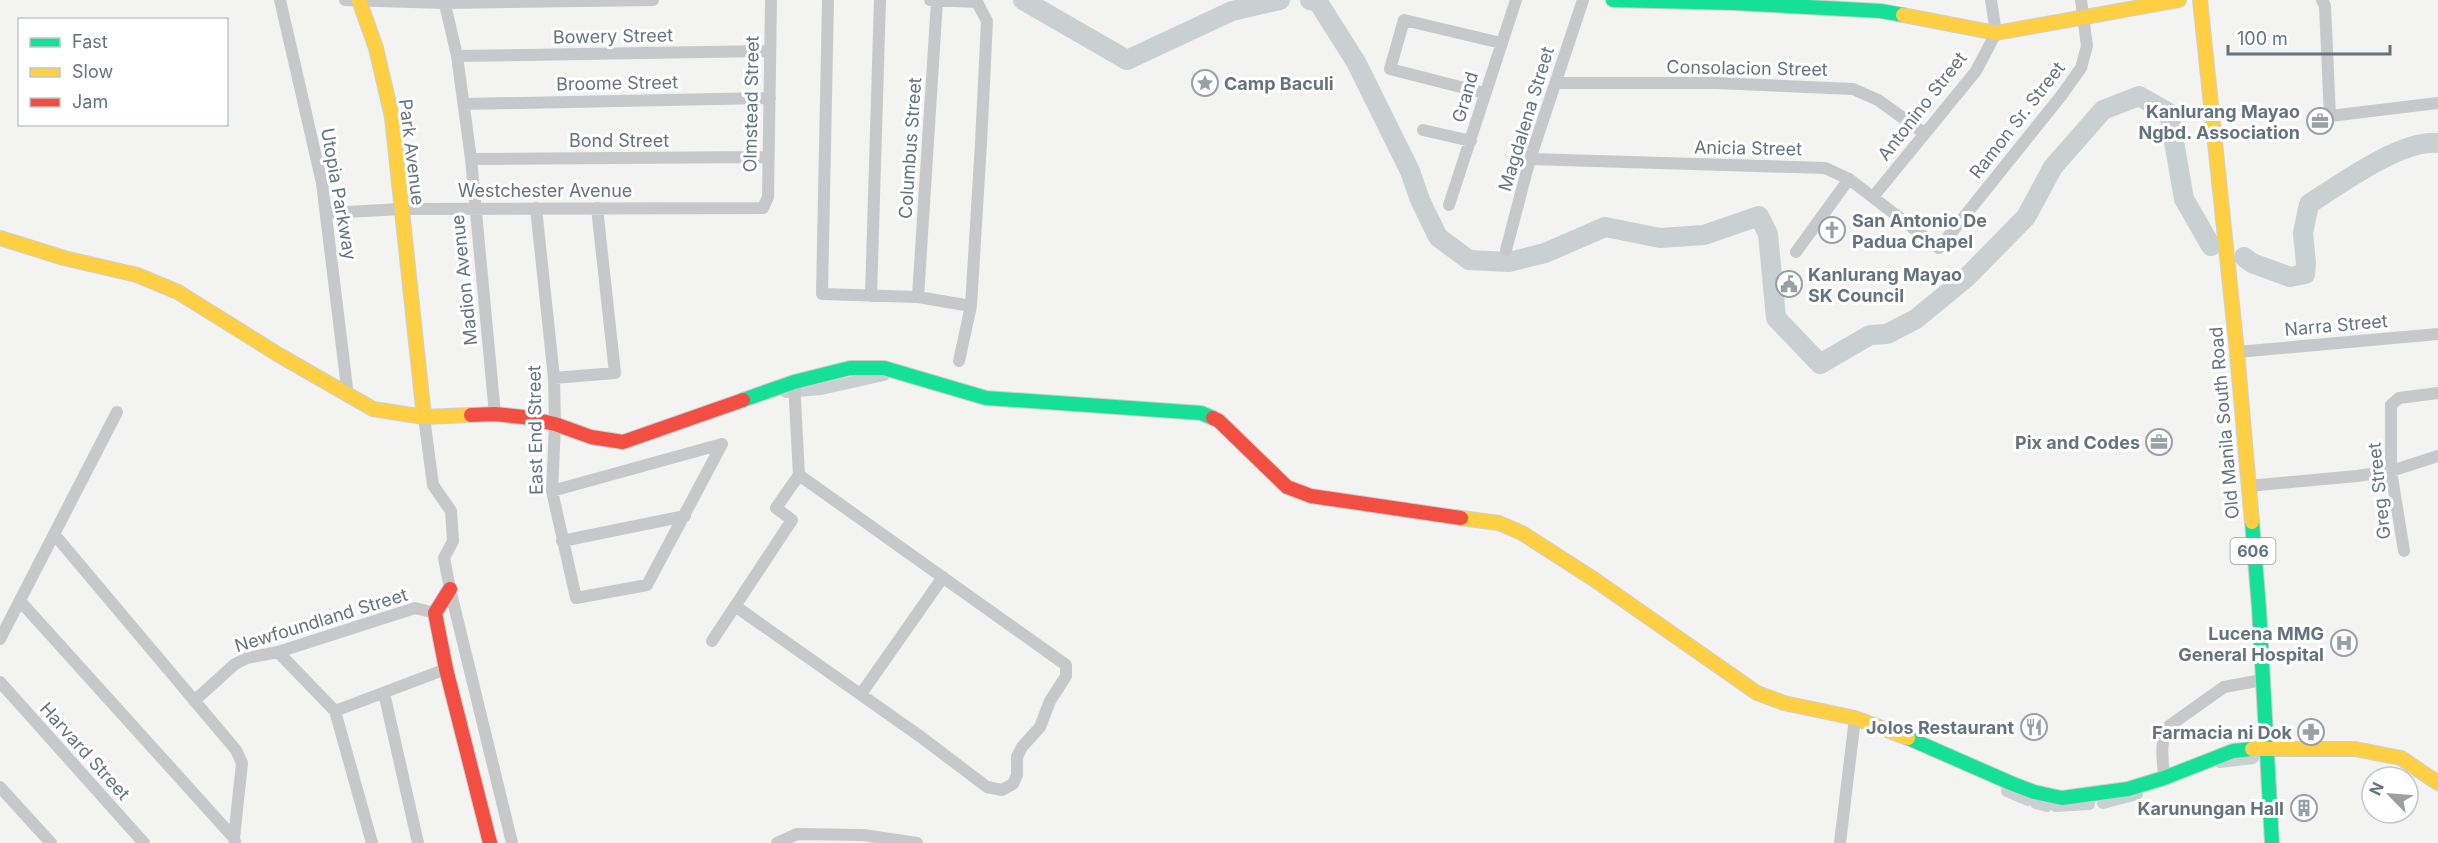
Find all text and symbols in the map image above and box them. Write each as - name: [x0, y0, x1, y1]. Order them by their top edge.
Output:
- legend: [18, 18, 228, 126]
- scale bar: [2228, 18, 2390, 56]
- street label: Bowery Street: [553, 24, 673, 48]
- text: 100 m: [2237, 28, 2288, 49]
- text: Fast: [72, 31, 108, 52]
- street label: Olmstead Street: [739, 35, 763, 173]
- street label: Magdalena Street: [1494, 44, 1558, 194]
- street label: Antonino Street: [1873, 48, 1971, 164]
- street label: Consolacion Street: [1666, 56, 1828, 80]
- street label: Ramon Sr. Street: [1965, 57, 2069, 182]
- text: Slow: [72, 61, 113, 82]
- place icon: Camp Baculi: [1190, 68, 1220, 98]
- street label: Grand: [1448, 69, 1482, 125]
- street label: Broome Street: [556, 71, 678, 95]
- place label: Camp Baculi: [1224, 73, 1334, 94]
- street label: Columbus Street: [895, 76, 925, 219]
- text: Jam: [72, 91, 108, 112]
- street label: Park Avenue: [395, 98, 429, 206]
- place label: Kanlurang Mayao Ngbd. Association: [2138, 101, 2300, 143]
- office icon: Kanlurang Mayao Ngbd. Association: [2305, 106, 2335, 136]
- street label: Utopia Parkway: [317, 126, 361, 262]
- street label: Bond Street: [569, 130, 669, 151]
- street label: Anicia Street: [1694, 137, 1802, 159]
- street label: Westchester Avenue: [458, 180, 632, 201]
- place label: San Antonio De Padua Chapel: [1852, 210, 1987, 252]
- street label: Madion Avenue: [447, 214, 481, 346]
- church icon: San Antonio De Padua Chapel: [1817, 215, 1847, 245]
- place label: Kanlurang Mayao SK Council: [1808, 264, 1962, 306]
- public building icon: Kanlurang Mayao SK Council: [1774, 269, 1804, 299]
- street label: Narra Street: [2284, 310, 2389, 340]
- street label: Old Manila South Road: [2205, 326, 2243, 520]
- street label: East End Street: [523, 365, 547, 495]
- office icon: Pix and Codes: [2144, 427, 2174, 457]
- place label: Pix and Codes: [2015, 432, 2140, 453]
- street label: Greg Street: [2363, 441, 2395, 540]
- road number: 606: [2230, 538, 2276, 564]
- street label: Newfoundland Street: [232, 584, 410, 656]
- place label: Lucena MMG General Hospital: [2178, 623, 2324, 665]
- hospital icon: Lucena MMG General Hospital: [2329, 628, 2359, 658]
- street label: Harvard Street: [36, 698, 134, 804]
- restaurant icon: Jolos Restaurant: [2019, 712, 2049, 742]
- place label: Jolos Restaurant: [1866, 717, 2014, 738]
- pharmacy icon: Farmacia ni Dok: [2296, 717, 2326, 747]
- place label: Farmacia ni Dok: [2152, 722, 2293, 743]
- north arrow: [2360, 765, 2420, 825]
- text: N: [2365, 779, 2388, 798]
- building icon: Karunungan Hall: [2289, 793, 2319, 823]
- place label: Karunungan Hall: [2138, 798, 2284, 819]

